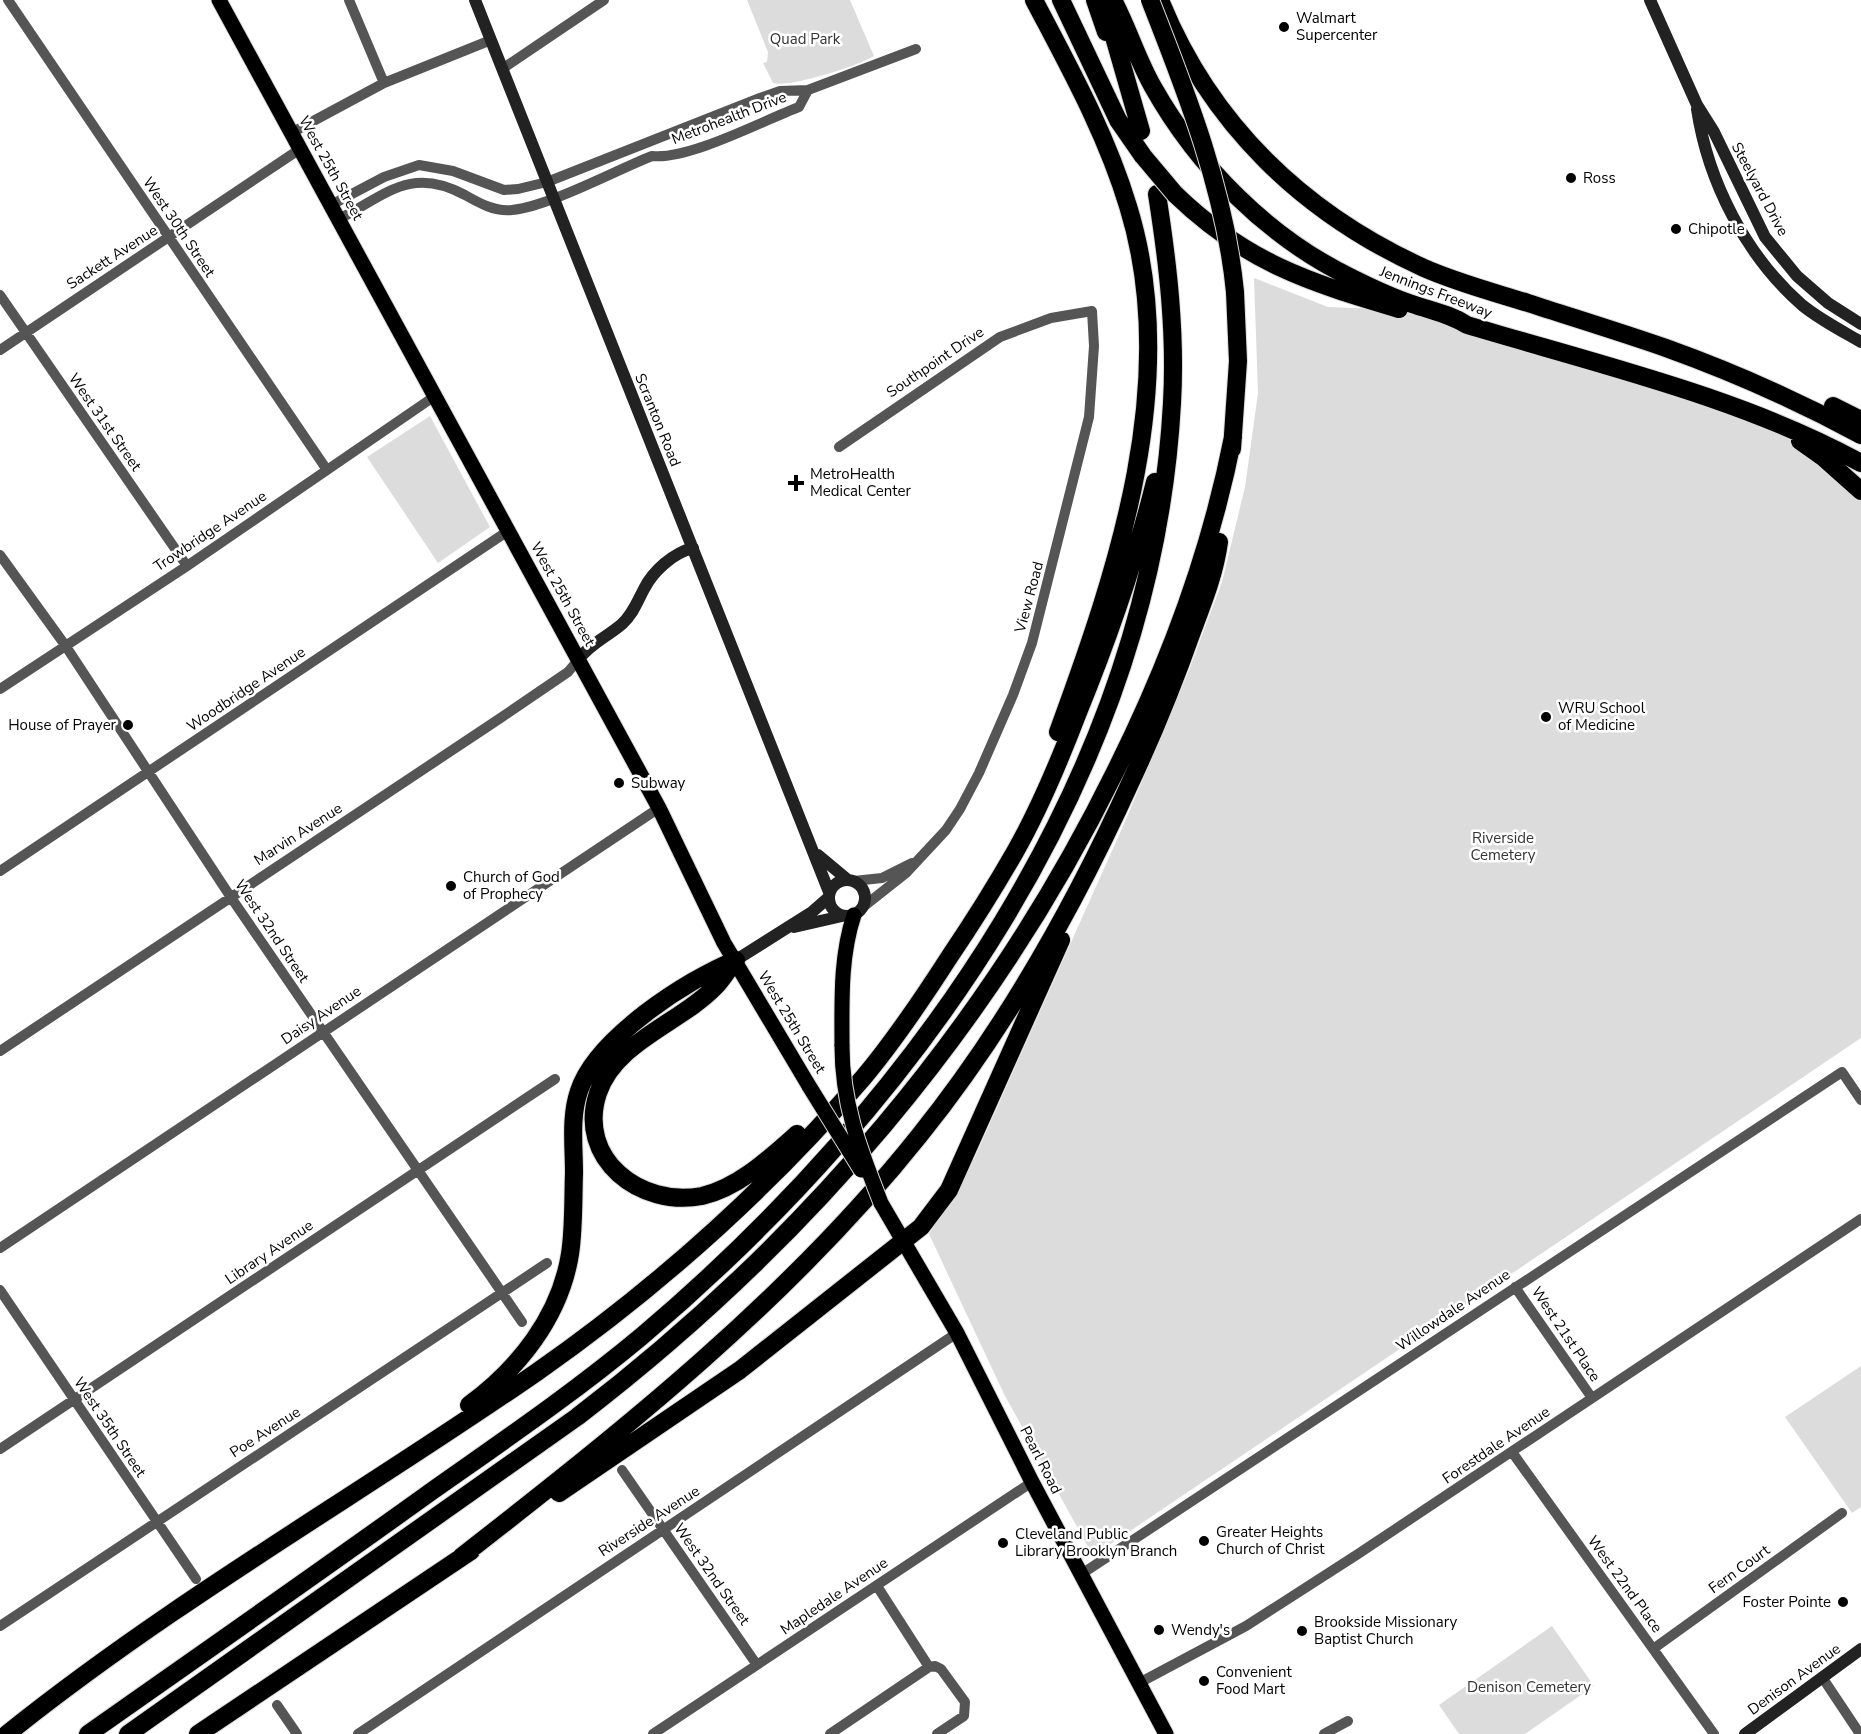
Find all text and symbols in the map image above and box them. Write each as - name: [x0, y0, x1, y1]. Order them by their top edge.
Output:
- place label: Walmart Supercenter: [1296, 8, 1378, 45]
- marker: Walmart Supercenter: [1277, 20, 1291, 34]
- park label: Quad Park: [770, 29, 841, 49]
- street label: Metrohealth Drive: [669, 87, 789, 149]
- street label: West 25th Street: [294, 112, 368, 224]
- street label: Steelyard Drive: [1727, 139, 1793, 239]
- place label: Ross: [1583, 168, 1616, 188]
- marker: Ross: [1564, 171, 1578, 185]
- street label: West 30th Street: [138, 173, 220, 281]
- place label: Chipotle: [1688, 219, 1745, 239]
- street label: Sackett Avenue: [63, 220, 161, 294]
- marker: Chipotle: [1669, 222, 1683, 236]
- street label: Jennings Freeway: [1376, 261, 1495, 323]
- street label: Southpoint Drive: [882, 322, 988, 402]
- street label: West 31st Street: [64, 369, 147, 475]
- street label: Scranton Road: [630, 370, 686, 470]
- place label: MetroHealth Medical Center: [810, 464, 911, 501]
- marker: MetroHealth Medical Center: [787, 474, 805, 492]
- street label: Trowbridge Avenue: [150, 486, 270, 576]
- street label: West 25th Street: [526, 538, 600, 650]
- street label: View Road: [1010, 559, 1048, 636]
- street label: Woodbridge Avenue: [183, 642, 309, 736]
- place label: WRU School of Medicine: [1558, 698, 1646, 735]
- marker: WRU School of Medicine: [1539, 710, 1553, 724]
- place label: House of Prayer: [8, 715, 117, 735]
- marker: House of Prayer: [121, 718, 135, 732]
- place label: Subway: [631, 773, 686, 793]
- marker: Subway: [612, 776, 626, 790]
- street label: Marvin Avenue: [250, 798, 346, 870]
- park label: Riverside Cemetery: [1470, 828, 1536, 865]
- place label: Church of God of Prophecy: [463, 867, 560, 904]
- street label: West 32nd Street: [230, 876, 314, 987]
- marker: Church of God of Prophecy: [444, 879, 458, 893]
- street label: West 25th Street: [753, 967, 831, 1078]
- street label: Daisy Avenue: [277, 981, 365, 1049]
- street label: Library Avenue: [221, 1215, 317, 1289]
- street label: Willowdale Avenue: [1392, 1264, 1514, 1356]
- street label: West 21st Place: [1527, 1282, 1605, 1386]
- street label: West 35th Street: [69, 1373, 151, 1481]
- street label: Poe Avenue: [226, 1402, 304, 1462]
- street label: Forestdale Avenue: [1438, 1402, 1554, 1488]
- street label: Pearl Road: [1015, 1423, 1067, 1497]
- street label: Riverside Avenue: [595, 1481, 703, 1561]
- street label: West 32nd Street: [669, 1519, 755, 1629]
- place label: Greater Heights Church of Christ: [1216, 1522, 1325, 1559]
- place label: Cleveland Public Library Brooklyn Branch: [1015, 1524, 1177, 1561]
- street label: West 22nd Place: [1583, 1531, 1667, 1637]
- marker: Greater Heights Church of Christ: [1197, 1534, 1211, 1548]
- marker: Cleveland Public Library Brooklyn Branch: [996, 1536, 1010, 1550]
- street label: Fern Court: [1704, 1540, 1774, 1598]
- street label: Mapledale Avenue: [776, 1553, 892, 1639]
- place label: Foster Pointe: [1743, 1592, 1831, 1612]
- marker: Foster Pointe: [1836, 1595, 1850, 1609]
- place label: Brookside Missionary Baptist Church: [1314, 1612, 1458, 1649]
- place label: Wendy's: [1171, 1620, 1230, 1640]
- marker: Wendy's: [1152, 1623, 1166, 1637]
- marker: Brookside Missionary Baptist Church: [1295, 1624, 1309, 1638]
- street label: Denison Avenue: [1744, 1639, 1844, 1719]
- place label: Convenient Food Mart: [1216, 1662, 1292, 1699]
- marker: Convenient Food Mart: [1197, 1674, 1211, 1688]
- park label: Denison Cemetery: [1467, 1677, 1591, 1697]

